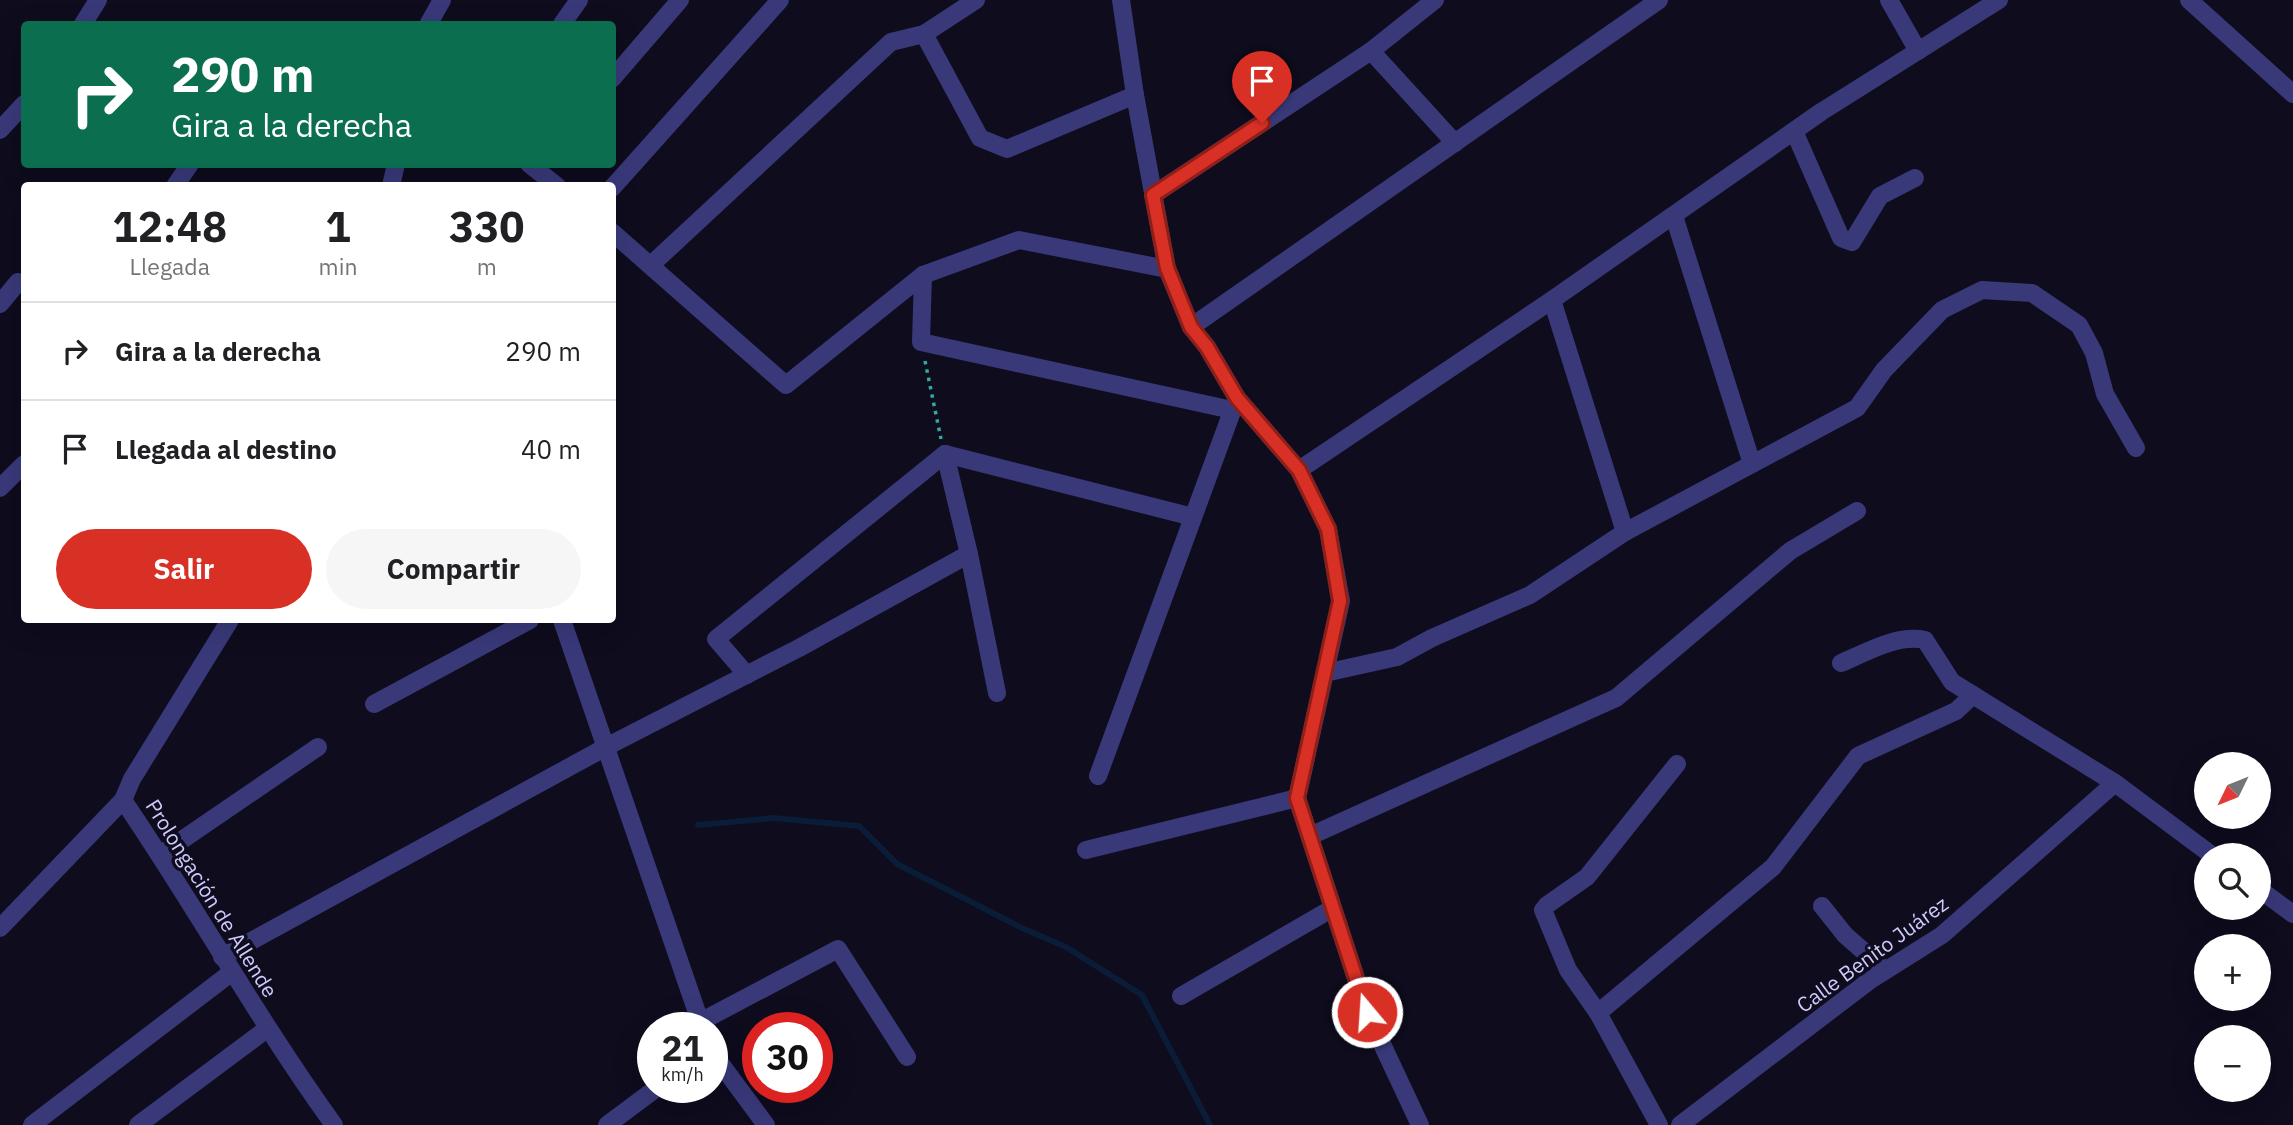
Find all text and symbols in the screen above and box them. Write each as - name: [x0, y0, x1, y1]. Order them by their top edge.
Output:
- text: 290 m: [171, 42, 315, 105]
- icon: right: [56, 49, 147, 140]
- pin: [1232, 51, 1292, 123]
- icon: arrive: [1243, 62, 1281, 100]
- text: Gira a la derecha: [171, 104, 412, 146]
- text: 12:48: [112, 199, 227, 254]
- text: 1: [325, 199, 351, 254]
- text: 330: [449, 199, 525, 254]
- text: Llegada: [130, 251, 210, 281]
- text: min: [319, 251, 357, 281]
- text: m: [477, 251, 497, 281]
- icon: right: [56, 332, 94, 370]
- text: Gira a la derecha: [115, 334, 321, 368]
- text: 290 m: [505, 334, 581, 368]
- icon: arrive: [56, 430, 94, 468]
- text: Llegada al destino: [115, 432, 337, 466]
- text: 40 m: [521, 432, 581, 466]
- button: Salir: [56, 529, 312, 609]
- button: Compartir: [326, 529, 581, 609]
- north arrow: [2194, 752, 2272, 830]
- map controls: [2194, 752, 2271, 1102]
- street label: Prolongación de Allende: [140, 794, 284, 1002]
- button: search: [2194, 843, 2271, 920]
- street label: Calle Benito Juárez: [1791, 889, 1954, 1019]
- button: +: [2194, 934, 2271, 1011]
- position arrow: [1330, 975, 1404, 1049]
- speed limit sign: 30: [742, 1012, 833, 1103]
- text: 21: [661, 1025, 704, 1071]
- button: −: [2194, 1025, 2271, 1102]
- text: km/h: [661, 1063, 704, 1086]

